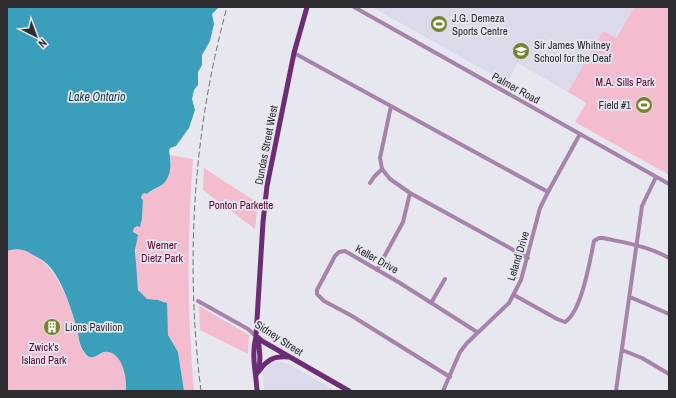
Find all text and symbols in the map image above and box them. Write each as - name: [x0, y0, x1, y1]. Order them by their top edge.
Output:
- place label: J.G. Demeza Sports Centre: [452, 11, 508, 38]
- sports icon: J.G. Demeza Sports Centre: [429, 14, 449, 34]
- north arrow: [16, 16, 56, 56]
- text: N: [36, 36, 50, 51]
- place label: Sir James Whitney School for the Deaf: [534, 38, 612, 65]
- school or university icon: Sir James Whitney School for the Deaf: [511, 41, 531, 61]
- street label: Palmer Road: [490, 69, 542, 107]
- park label: M.A. Sills Park: [595, 75, 655, 89]
- water label: Lake Ontario: [69, 89, 126, 105]
- sports icon: Field #1: [634, 95, 654, 115]
- place label: Field #1: [598, 98, 631, 112]
- street label: Dundas Street West: [251, 104, 281, 186]
- park label: Ponton Parkette: [209, 198, 273, 212]
- street label: Leland Drive: [504, 230, 532, 282]
- park label: Werner Dietz Park: [141, 238, 184, 265]
- street label: Keller Drive: [353, 241, 401, 277]
- building icon: Lions Pavilion: [42, 317, 62, 337]
- street label: Sidney Street: [252, 317, 306, 359]
- place label: Lions Pavilion: [65, 320, 122, 334]
- park label: Zwick's Island Park: [21, 340, 67, 367]

